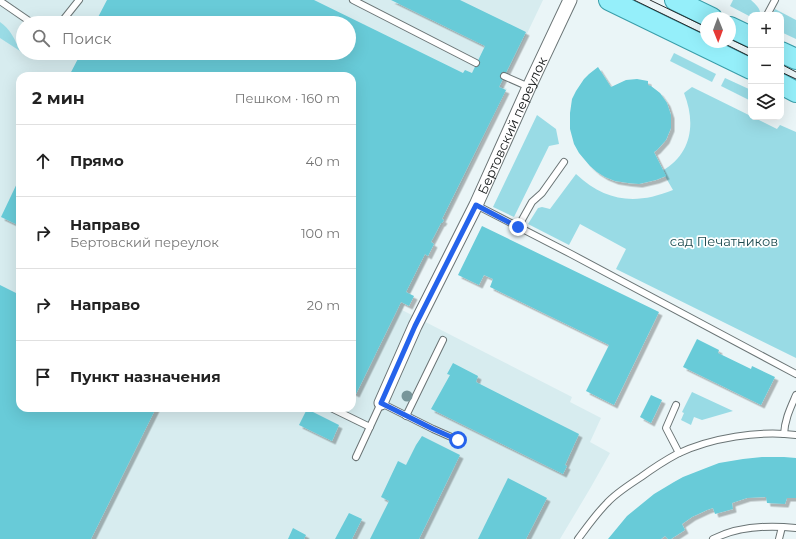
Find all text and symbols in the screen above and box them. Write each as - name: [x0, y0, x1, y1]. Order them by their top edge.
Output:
- north arrow: [700, 12, 736, 48]
- map controls: [748, 12, 784, 120]
- button: +: [748, 12, 784, 48]
- search box: [16, 16, 356, 60]
- icon: search: [30, 27, 52, 49]
- text: Поиск: [62, 29, 111, 48]
- button: −: [748, 48, 784, 84]
- street label: Бертовский переулок: [474, 54, 550, 197]
- button: layers: [748, 84, 784, 120]
- text: 2 мин: [32, 88, 85, 108]
- text: Пешком · 160 m: [235, 90, 340, 106]
- icon: ahead: [32, 150, 54, 172]
- text: Прямо: [70, 151, 124, 170]
- text: 40 m: [306, 153, 340, 169]
- text: Направо: [70, 215, 140, 234]
- route end: [509, 218, 527, 236]
- icon: right: [32, 222, 54, 244]
- text: 100 m: [301, 225, 340, 241]
- park label: сад Печатников: [670, 233, 778, 249]
- text: Бертовский переулок: [70, 234, 219, 250]
- icon: right: [32, 294, 54, 316]
- text: Направо: [70, 295, 140, 314]
- text: 20 m: [307, 297, 340, 313]
- icon: arrive: [32, 366, 54, 388]
- text: Пункт назначения: [70, 367, 221, 386]
- route start: [449, 431, 467, 449]

